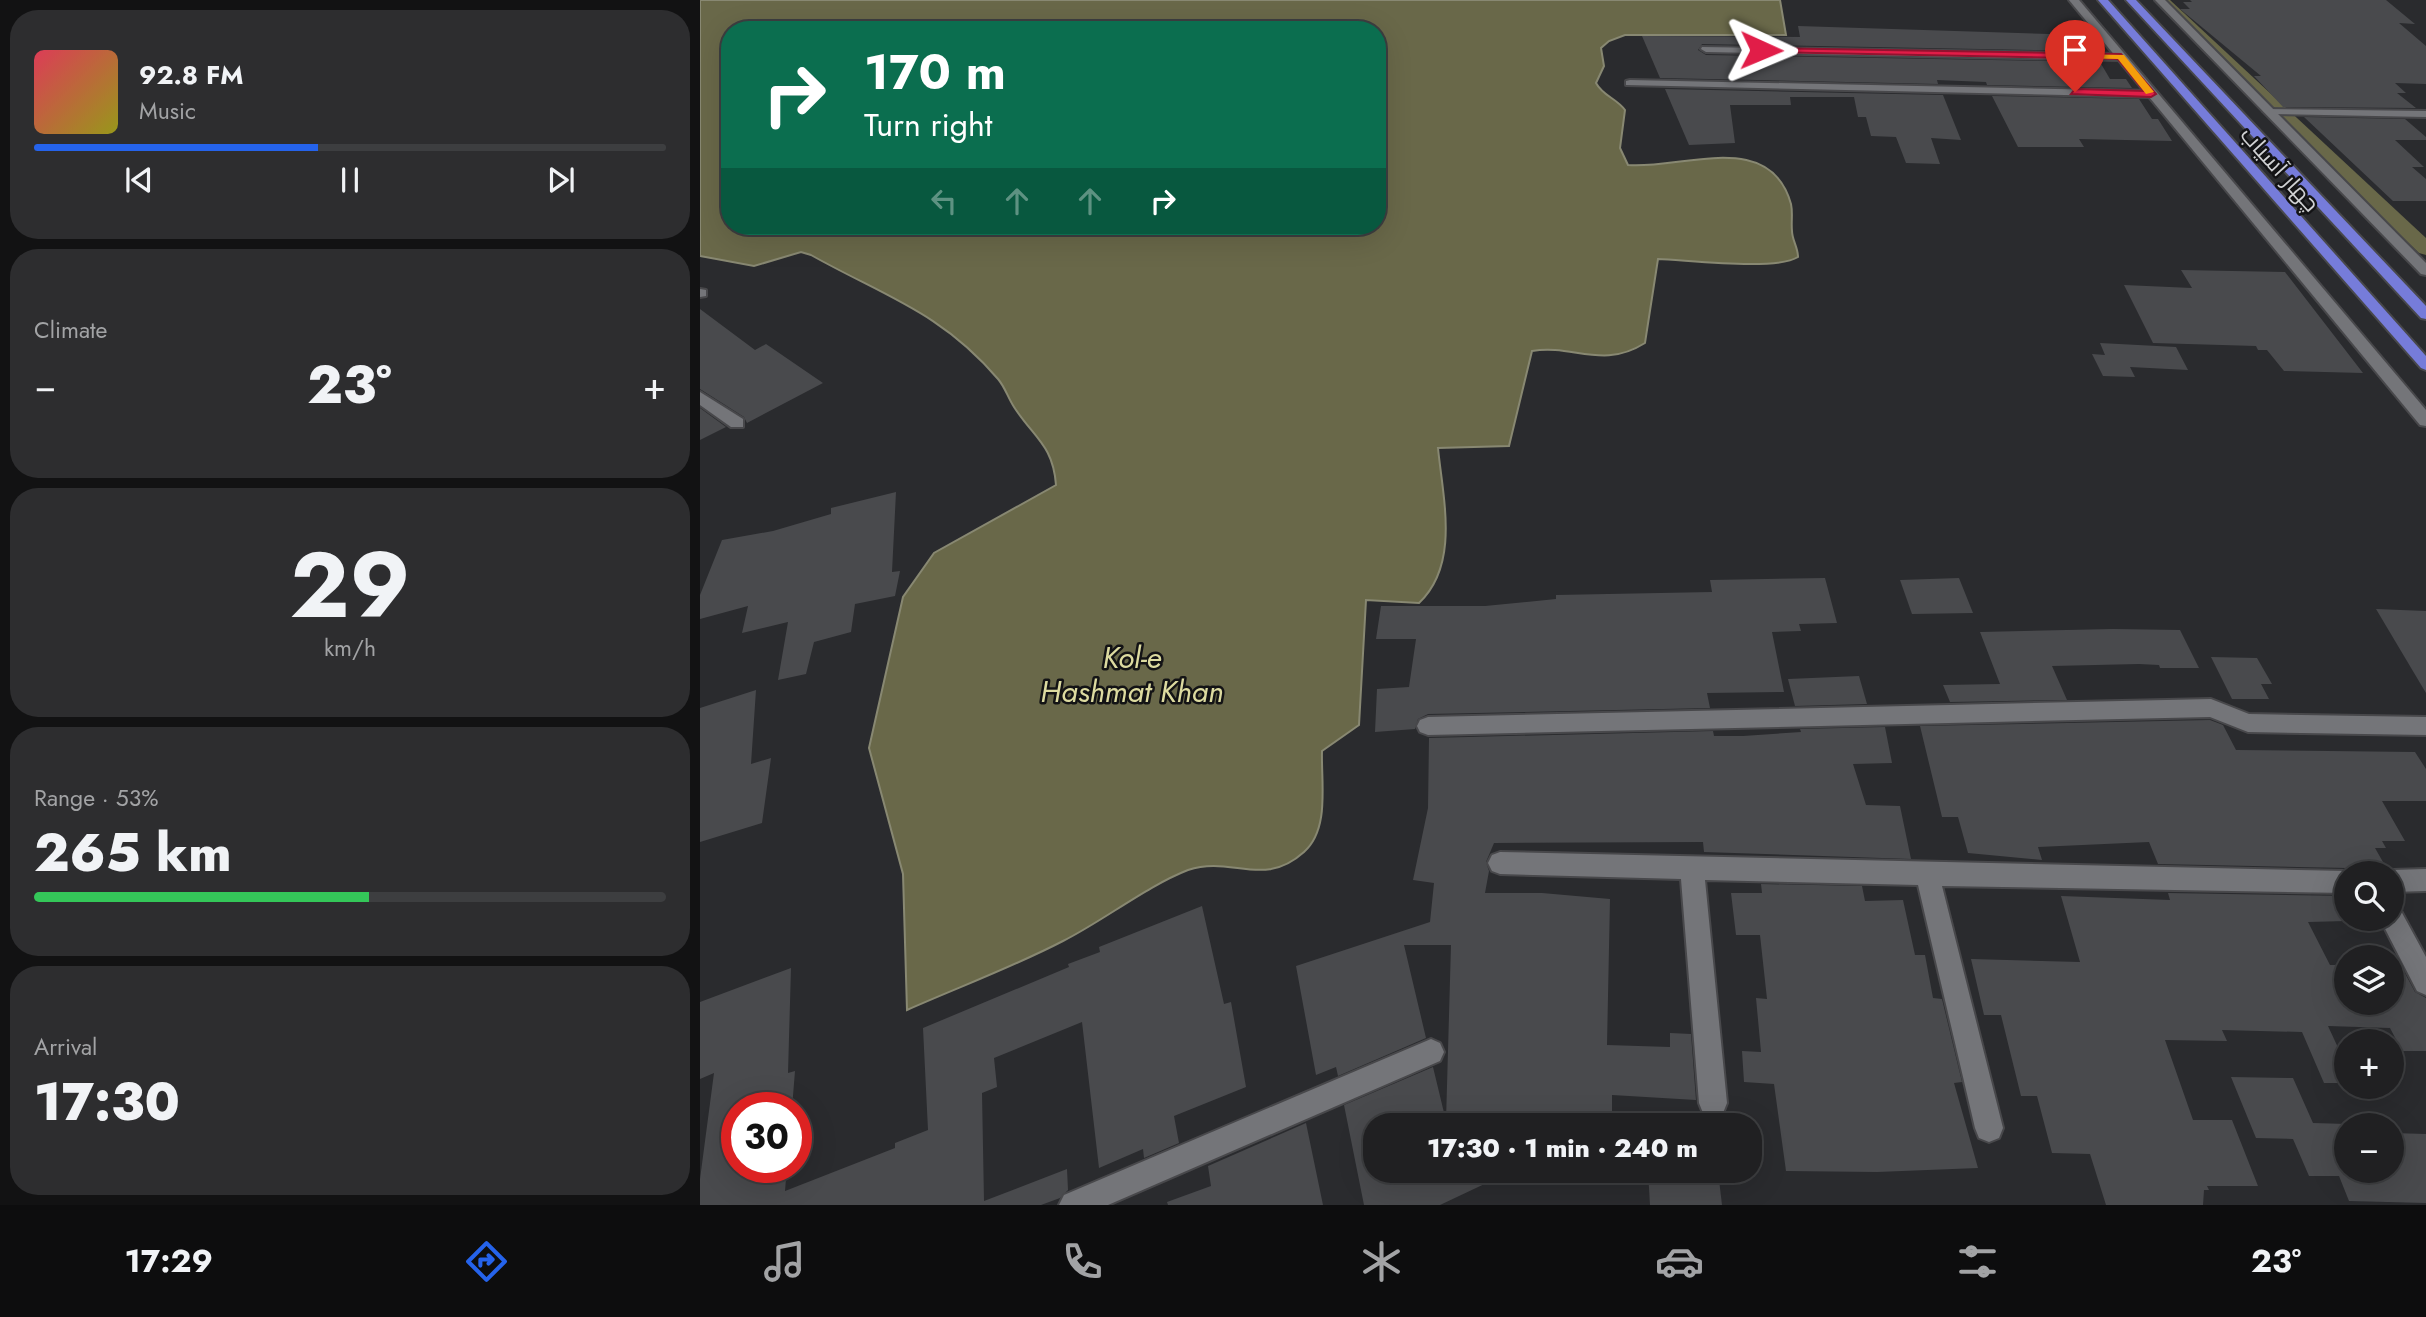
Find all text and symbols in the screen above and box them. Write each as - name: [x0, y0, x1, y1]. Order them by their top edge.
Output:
- position arrow: [1724, 13, 1798, 87]
- pin: [2045, 20, 2105, 92]
- icon: arrive: [2056, 31, 2094, 69]
- text: 170 m: [864, 37, 1006, 107]
- icon: right: [749, 49, 840, 140]
- text: 92.8 FM: [139, 56, 243, 94]
- text: Music: [139, 94, 196, 128]
- text: Turn right: [864, 102, 993, 148]
- street label: چهار آسیاب: [2232, 119, 2328, 219]
- icon: previous: [120, 161, 158, 199]
- icon: pause: [331, 161, 369, 199]
- icon: next: [542, 161, 580, 199]
- icon: left: [925, 182, 963, 220]
- icon: ahead: [998, 182, 1036, 220]
- icon: ahead: [1071, 182, 1109, 220]
- icon: right: [1144, 182, 1182, 220]
- text: Climate: [34, 313, 107, 347]
- text: 23°: [307, 347, 392, 423]
- text: −: [34, 358, 56, 413]
- text: +: [643, 358, 666, 413]
- text: 29: [290, 520, 410, 651]
- text: km/h: [324, 631, 376, 665]
- water label: Kol-e Hashmat Khan: [1040, 636, 1224, 713]
- text: Range · 53%: [34, 781, 158, 815]
- text: 265 km: [34, 815, 232, 891]
- map controls: [2334, 861, 2404, 1183]
- button: search: [2334, 861, 2404, 931]
- button: layers: [2334, 945, 2404, 1015]
- button: +: [2334, 1029, 2404, 1099]
- text: Arrival: [34, 1030, 97, 1064]
- text: 17:30: [34, 1064, 180, 1140]
- speed limit sign: 30: [721, 1092, 812, 1183]
- button: −: [2334, 1113, 2404, 1183]
- text: 17:30 · 1 min · 240 m: [1427, 1129, 1698, 1167]
- icon: directions: [462, 1237, 511, 1286]
- icon: music: [760, 1237, 809, 1286]
- icon: phone: [1058, 1237, 1107, 1286]
- icon: climate: [1357, 1237, 1406, 1286]
- icon: car: [1655, 1237, 1704, 1286]
- icon: filters: [1953, 1237, 2002, 1286]
- text: 17:29: [125, 1238, 213, 1284]
- text: 23°: [2251, 1238, 2301, 1284]

